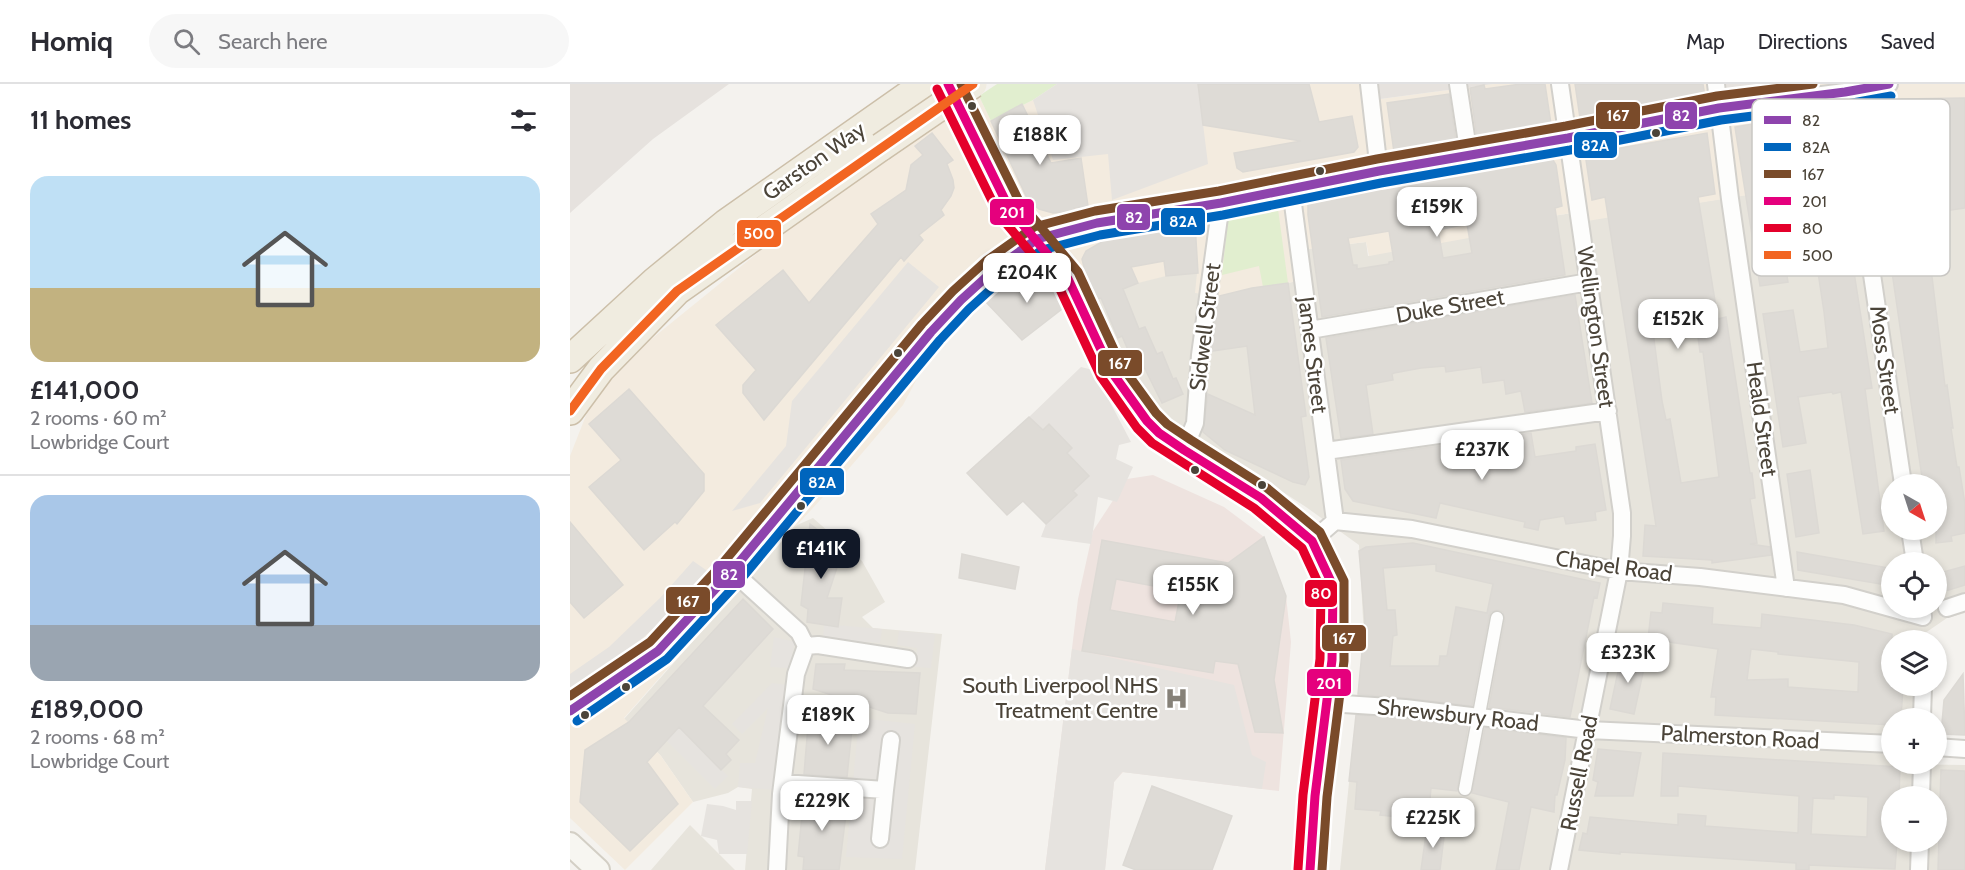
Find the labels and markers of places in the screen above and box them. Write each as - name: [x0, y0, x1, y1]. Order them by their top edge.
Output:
- unlabelled marker: [966, 100, 978, 112]
- pin: £188K: [998, 115, 1082, 166]
- unlabelled marker: [1650, 127, 1662, 139]
- unlabelled marker: [1314, 165, 1326, 177]
- pin: £159K: [1395, 187, 1479, 238]
- pin: £204K: [985, 253, 1069, 304]
- pin: £152K: [1636, 299, 1720, 350]
- unlabelled marker: [892, 347, 904, 359]
- pin: £237K: [1440, 430, 1524, 481]
- unlabelled marker: [1189, 464, 1201, 476]
- unlabelled marker: [1256, 479, 1268, 491]
- unlabelled marker: [795, 500, 807, 512]
- pin: £141K: [779, 529, 863, 580]
- pin: £155K: [1151, 565, 1235, 616]
- pin: £323K: [1586, 633, 1670, 684]
- place label: South Liverpool NHS Treatment Centre: [962, 672, 1158, 724]
- unlabelled marker: [620, 681, 632, 693]
- hospital icon: South Liverpool NHS Treatment Centre: [1163, 685, 1189, 711]
- pin: £189K: [786, 695, 870, 746]
- unlabelled marker: [579, 709, 591, 721]
- pin: £229K: [780, 781, 864, 832]
- pin: £225K: [1391, 798, 1475, 849]

